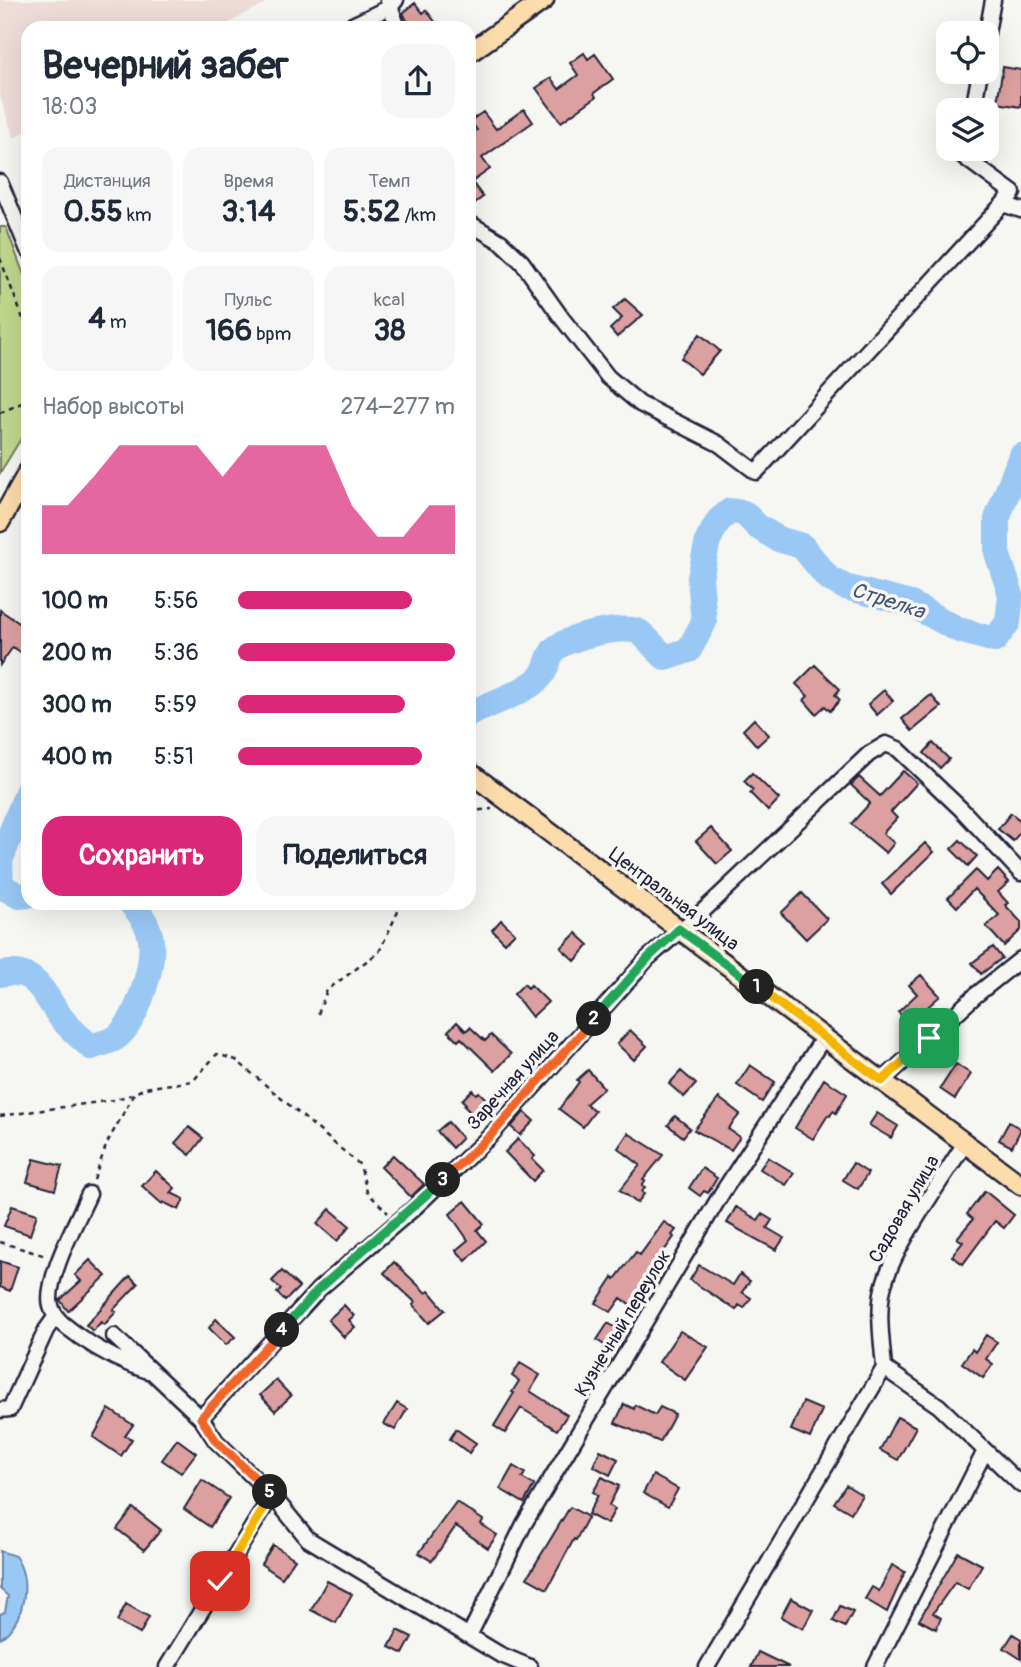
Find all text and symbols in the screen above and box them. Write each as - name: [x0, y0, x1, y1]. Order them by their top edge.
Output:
- map controls: [936, 21, 999, 161]
- button: locate: [936, 21, 999, 84]
- text: Вечерний забег: [42, 42, 289, 90]
- button: share: [381, 44, 455, 118]
- text: 18:03: [42, 92, 97, 121]
- button: layers: [936, 98, 999, 161]
- text: Дистанция: [64, 169, 151, 193]
- text: Время: [223, 169, 274, 193]
- text: Темп: [368, 169, 411, 193]
- text: 0.55: [63, 193, 123, 230]
- text: 3:14: [222, 193, 275, 230]
- text: 5:52: [343, 193, 400, 230]
- text: km: [123, 203, 152, 227]
- text: /km: [400, 203, 436, 227]
- text: Пульс: [225, 288, 272, 312]
- text: kcal: [374, 288, 405, 312]
- text: 4: [88, 300, 106, 337]
- text: m: [106, 310, 127, 334]
- text: 166: [206, 312, 252, 349]
- text: 38: [374, 312, 405, 349]
- text: bpm: [252, 322, 291, 346]
- text: Набор высоты: [42, 392, 184, 421]
- text: 274–277 m: [340, 392, 455, 421]
- water label: Стрелка: [848, 577, 929, 626]
- text: 100 m: [42, 586, 108, 615]
- text: 5:56: [154, 586, 198, 615]
- text: 200 m: [42, 638, 112, 667]
- text: 5:36: [154, 638, 199, 667]
- text: 300 m: [42, 690, 112, 719]
- text: 5:59: [154, 690, 197, 719]
- text: 400 m: [42, 742, 112, 771]
- text: 5:51: [154, 742, 194, 771]
- button: Сохранить: [42, 816, 242, 896]
- button: Поделиться: [256, 816, 455, 896]
- street label: Центральная улица: [604, 842, 744, 956]
- pin: 1: [740, 970, 774, 1004]
- text: 1: [753, 974, 760, 998]
- pin: 2: [576, 1002, 612, 1036]
- text: 2: [588, 1006, 599, 1030]
- pin: [899, 1008, 959, 1068]
- icon: arrive: [910, 1019, 948, 1057]
- street label: Заречная улица: [462, 1025, 564, 1135]
- street label: Садовая улица: [863, 1151, 945, 1267]
- pin: 3: [426, 1162, 460, 1198]
- text: 3: [437, 1167, 448, 1191]
- street label: Кузнечный переулок: [570, 1245, 676, 1401]
- pin: 4: [264, 1312, 300, 1348]
- text: 4: [276, 1317, 287, 1341]
- pin: 5: [252, 1474, 288, 1510]
- text: 5: [264, 1479, 275, 1503]
- pin: [190, 1551, 250, 1611]
- icon: check: [201, 1562, 239, 1600]

